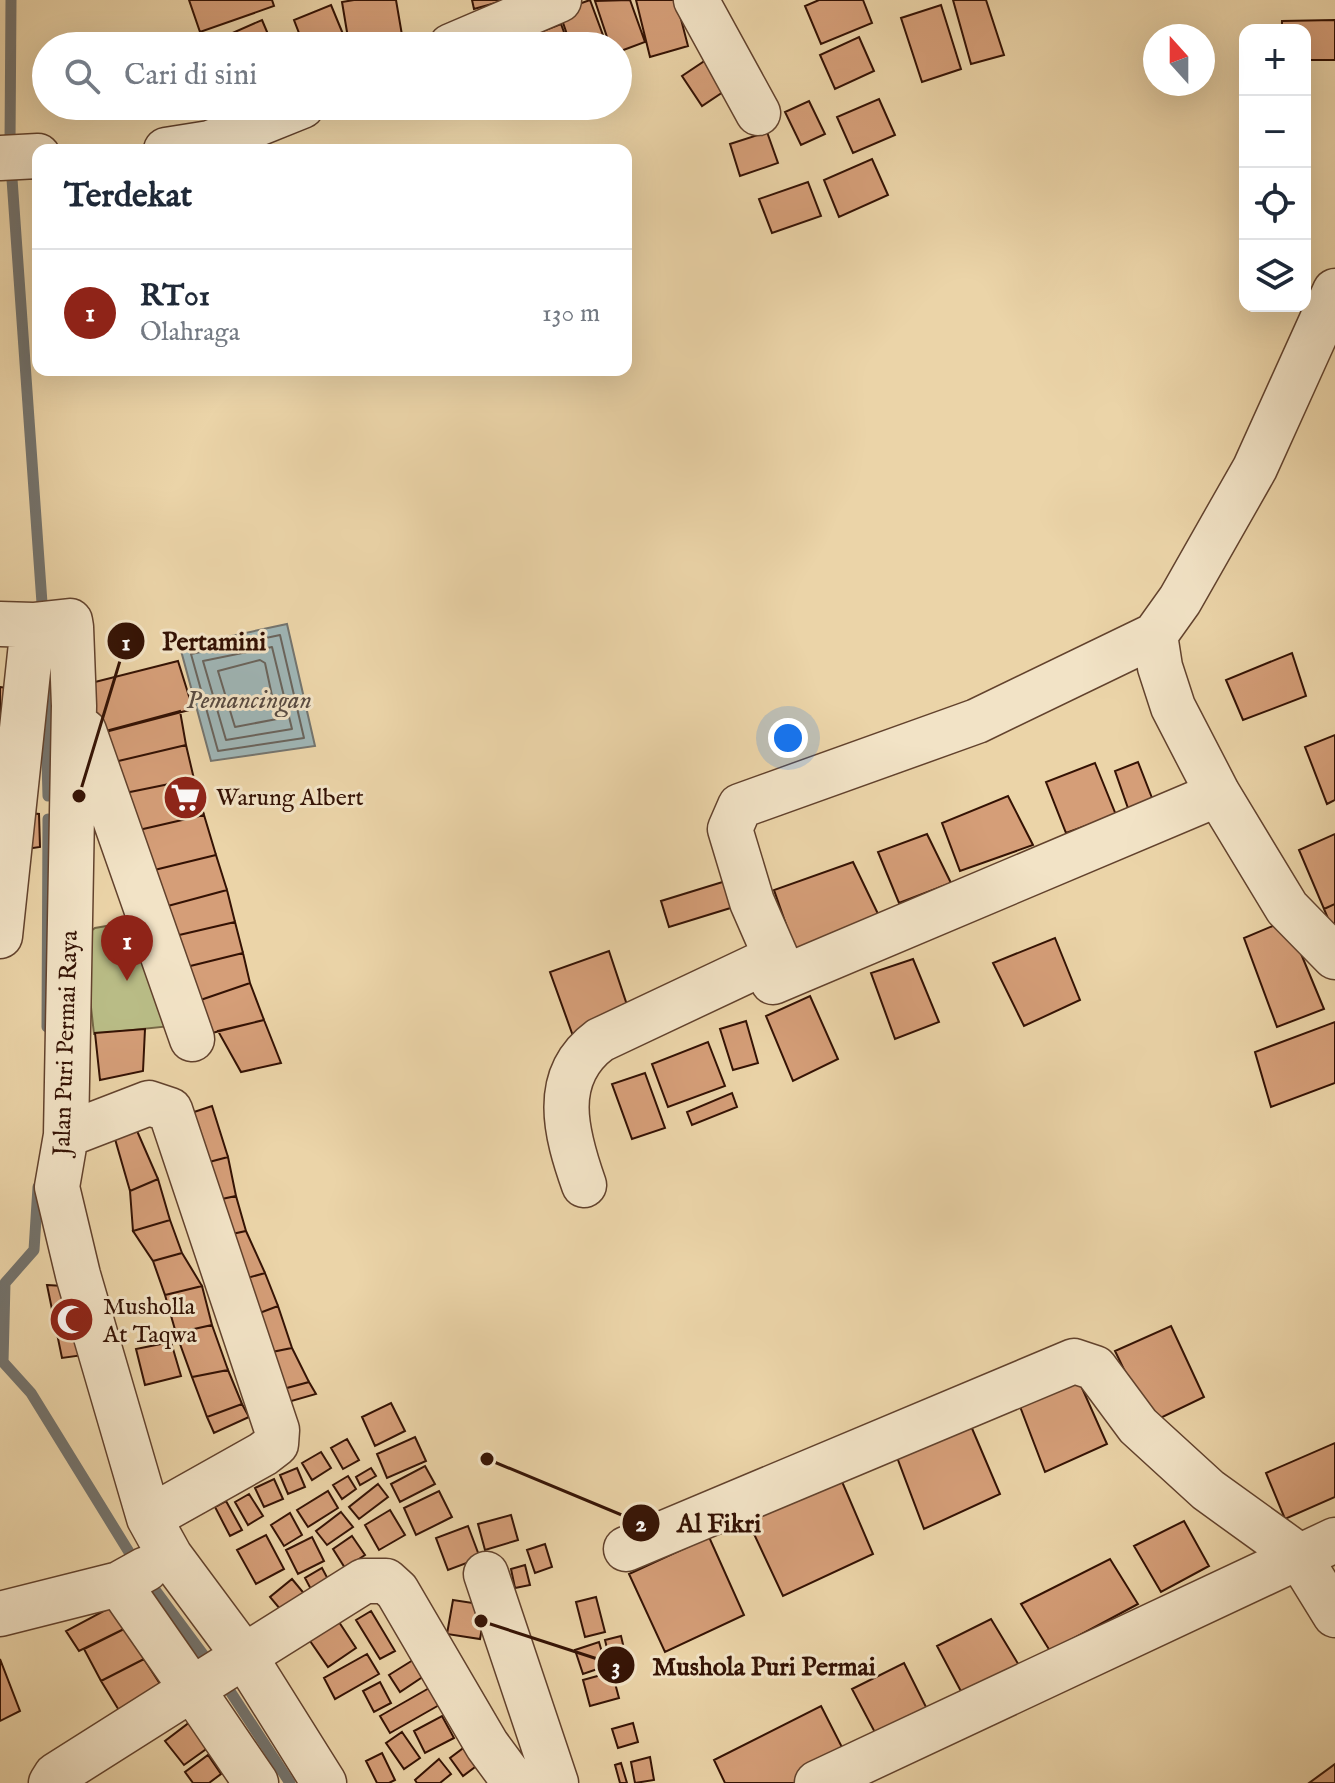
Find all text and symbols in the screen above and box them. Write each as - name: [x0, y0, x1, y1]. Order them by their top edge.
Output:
- north arrow: [1143, 24, 1215, 96]
- map controls: [1239, 24, 1311, 312]
- button: +: [1239, 24, 1311, 96]
- search box: [32, 32, 632, 120]
- icon: search: [60, 54, 104, 98]
- text: Cari di sini: [124, 57, 257, 95]
- button: −: [1239, 96, 1311, 168]
- button: locate: [1239, 168, 1311, 240]
- text: Terdekat: [64, 175, 192, 218]
- button: layers: [1239, 240, 1311, 312]
- text: RT01: [140, 278, 210, 316]
- text: 1: [85, 297, 95, 330]
- text: 130 m: [542, 297, 600, 330]
- text: Olahraga: [140, 316, 240, 349]
- callout: Pertamini: [106, 616, 282, 666]
- text: Pertamini: [162, 626, 266, 659]
- text: 1: [122, 628, 131, 659]
- water label: Pemancingan: [186, 684, 312, 718]
- your location: [768, 718, 808, 758]
- supermarket icon: Warung Albert: [161, 773, 209, 821]
- place label: Warung Albert: [216, 783, 364, 814]
- pin: 1: [101, 915, 153, 981]
- street label: Jalan Puri Permai Raya: [47, 929, 86, 1159]
- place label: Musholla At Taqwa: [102, 1292, 197, 1351]
- mosque icon: Musholla At Taqwa: [48, 1296, 96, 1344]
- callout: Al Fikri: [621, 1498, 777, 1548]
- text: Al Fikri: [676, 1508, 761, 1541]
- text: 2: [635, 1509, 647, 1540]
- callout: Mushola Puri Permai: [596, 1640, 892, 1690]
- text: Mushola Puri Permai: [652, 1651, 876, 1684]
- text: 3: [612, 1652, 620, 1683]

